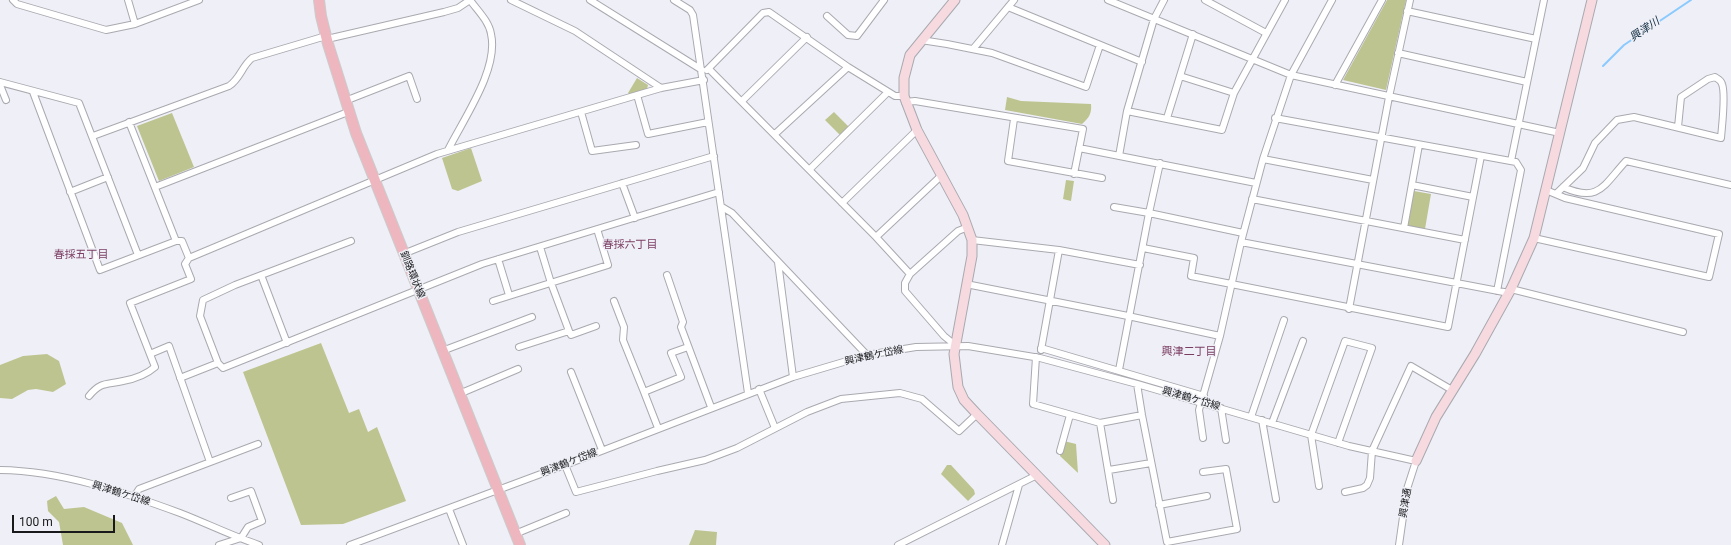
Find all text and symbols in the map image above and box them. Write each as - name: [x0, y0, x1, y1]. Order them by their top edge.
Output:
- water label: 興津川: [1628, 15, 1662, 45]
- district label: 春採六丁目: [603, 238, 657, 252]
- district label: 春採五丁目: [54, 248, 108, 262]
- street label: 釧路環状線: [397, 250, 427, 300]
- street label: 興津鶴ケ岱線: [843, 344, 905, 368]
- district label: 興津二丁目: [1162, 345, 1216, 359]
- street label: 興津鶴ケ岱線: [1161, 385, 1221, 413]
- street label: 興津鶴ケ岱線: [539, 447, 599, 479]
- street label: 興津鶴ケ岱線: [91, 479, 151, 509]
- street label: 興津通: [1398, 487, 1414, 519]
- scale bar: [14, 507, 117, 533]
- text: 100 m: [19, 515, 53, 529]

